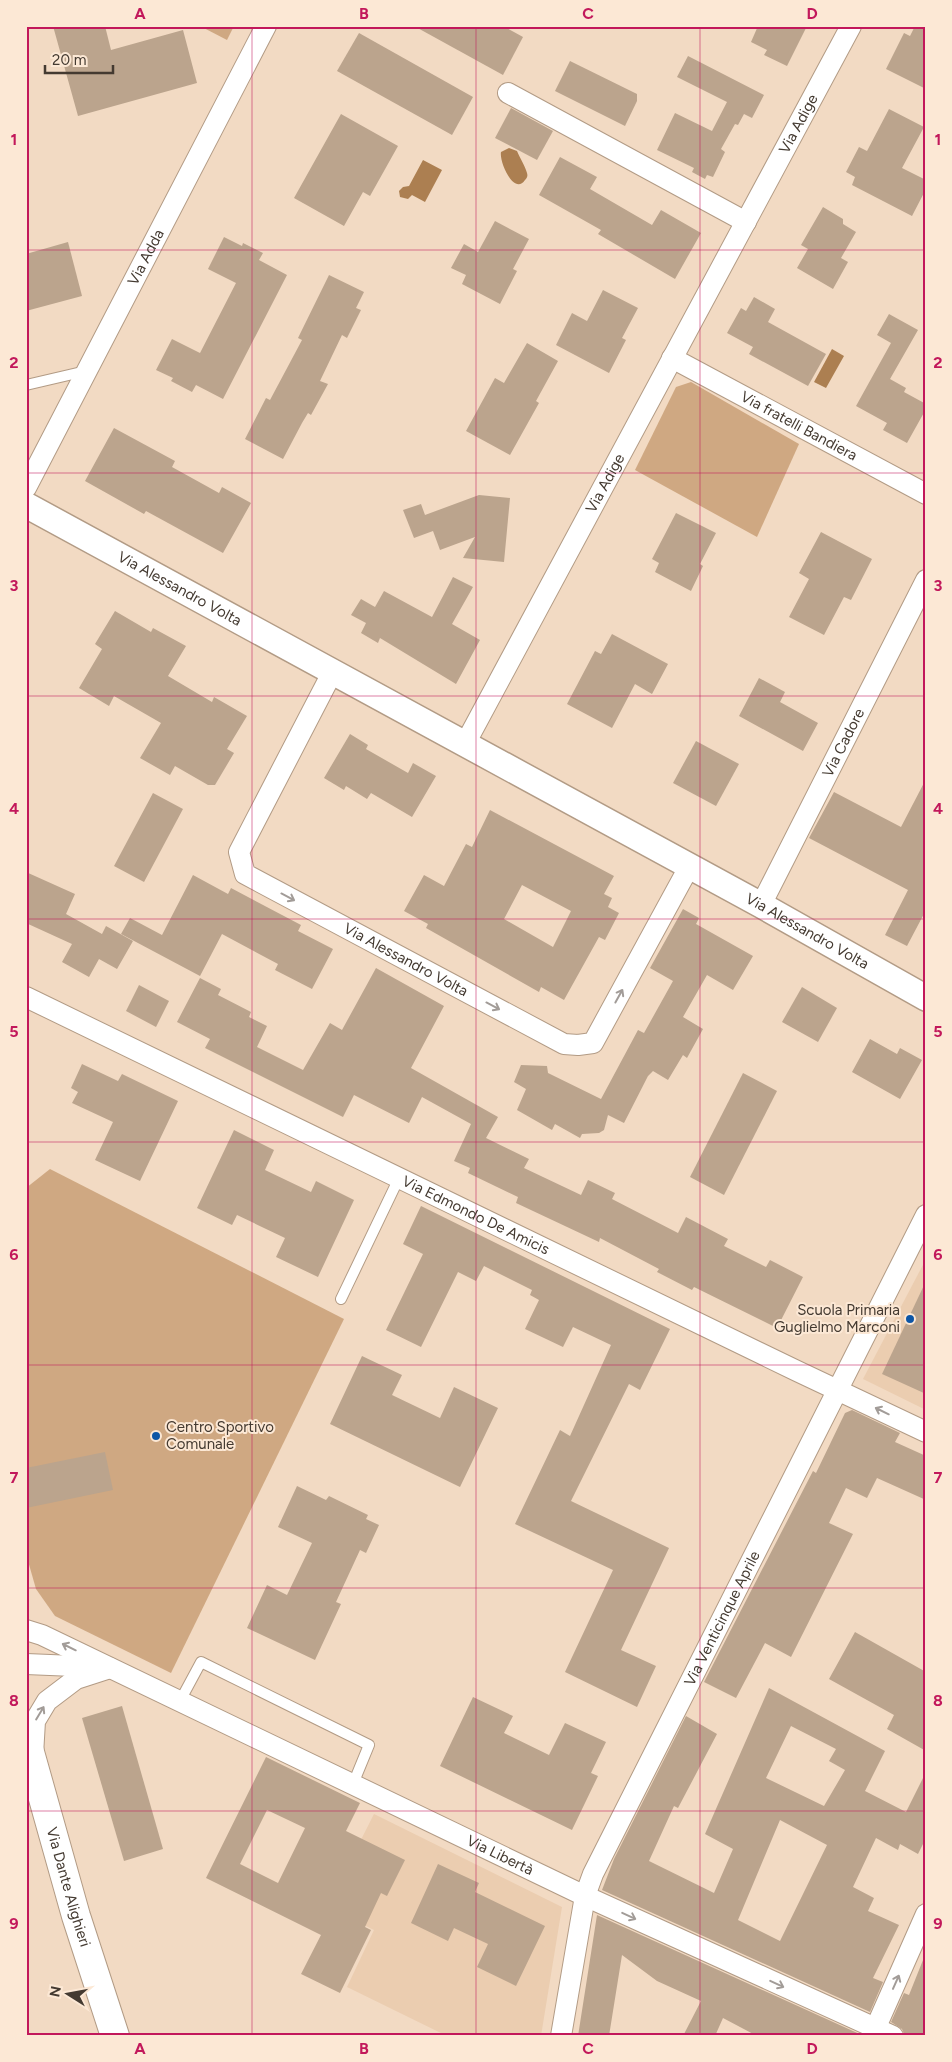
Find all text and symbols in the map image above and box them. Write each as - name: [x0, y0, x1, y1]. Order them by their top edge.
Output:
- text: A: [134, 4, 146, 23]
- text: B: [359, 4, 369, 23]
- text: C: [582, 4, 594, 23]
- text: D: [806, 4, 818, 23]
- scale bar: [45, 42, 112, 74]
- text: 20 m: [52, 51, 86, 69]
- street label: Via Adige: [775, 91, 822, 157]
- text: 1: [11, 130, 17, 149]
- text: 1: [935, 130, 941, 149]
- street label: Via Adda: [124, 226, 168, 288]
- text: 2: [9, 353, 19, 372]
- text: 2: [933, 353, 943, 372]
- street label: Via fratelli Bandiera: [738, 387, 860, 465]
- street label: Via Adige: [582, 451, 628, 516]
- street label: Via Alessandro Volta: [115, 548, 245, 630]
- text: 3: [10, 576, 19, 595]
- text: 3: [934, 576, 943, 595]
- street label: Via Cadore: [818, 705, 868, 780]
- text: 4: [9, 799, 19, 818]
- text: 4: [933, 799, 943, 818]
- street label: Via Alessandro Volta: [743, 889, 872, 973]
- one-way arrow: [281, 892, 296, 902]
- street label: Via Alessandro Volta: [341, 919, 471, 1000]
- one-way arrow: [614, 989, 624, 1004]
- one-way arrow: [486, 1001, 501, 1011]
- text: 5: [9, 1022, 19, 1041]
- text: 5: [933, 1022, 943, 1041]
- street label: Via Edmondo De Amicis: [399, 1172, 552, 1259]
- text: 6: [9, 1245, 19, 1264]
- text: 6: [933, 1245, 943, 1264]
- place label: Scuola Primaria Guglielmo Marconi: [774, 1301, 900, 1336]
- marker: Scuola Primaria Guglielmo Marconi: [904, 1313, 916, 1325]
- one-way arrow: [875, 1406, 890, 1415]
- place label: Centro Sportivo Comunale: [166, 1418, 274, 1453]
- marker: Centro Sportivo Comunale: [150, 1430, 162, 1442]
- text: 7: [10, 1468, 19, 1487]
- text: 7: [934, 1468, 943, 1487]
- street label: Via Venticinque Aprile: [681, 1548, 764, 1689]
- one-way arrow: [62, 1642, 77, 1652]
- text: 8: [9, 1691, 19, 1710]
- text: 8: [933, 1691, 943, 1710]
- one-way arrow: [36, 1706, 46, 1720]
- street label: Via Dante Alighieri: [43, 1825, 94, 1949]
- street label: Via Libertà: [464, 1831, 536, 1879]
- one-way arrow: [621, 1912, 636, 1921]
- text: 9: [9, 1914, 19, 1933]
- text: 9: [933, 1914, 943, 1933]
- north arrow: [42, 1970, 92, 2020]
- one-way arrow: [891, 1975, 901, 1990]
- one-way arrow: [769, 1980, 784, 1989]
- text: N: [46, 1985, 65, 1999]
- text: A: [134, 2039, 146, 2058]
- text: B: [359, 2039, 369, 2058]
- text: C: [582, 2039, 594, 2058]
- text: D: [806, 2039, 818, 2058]

